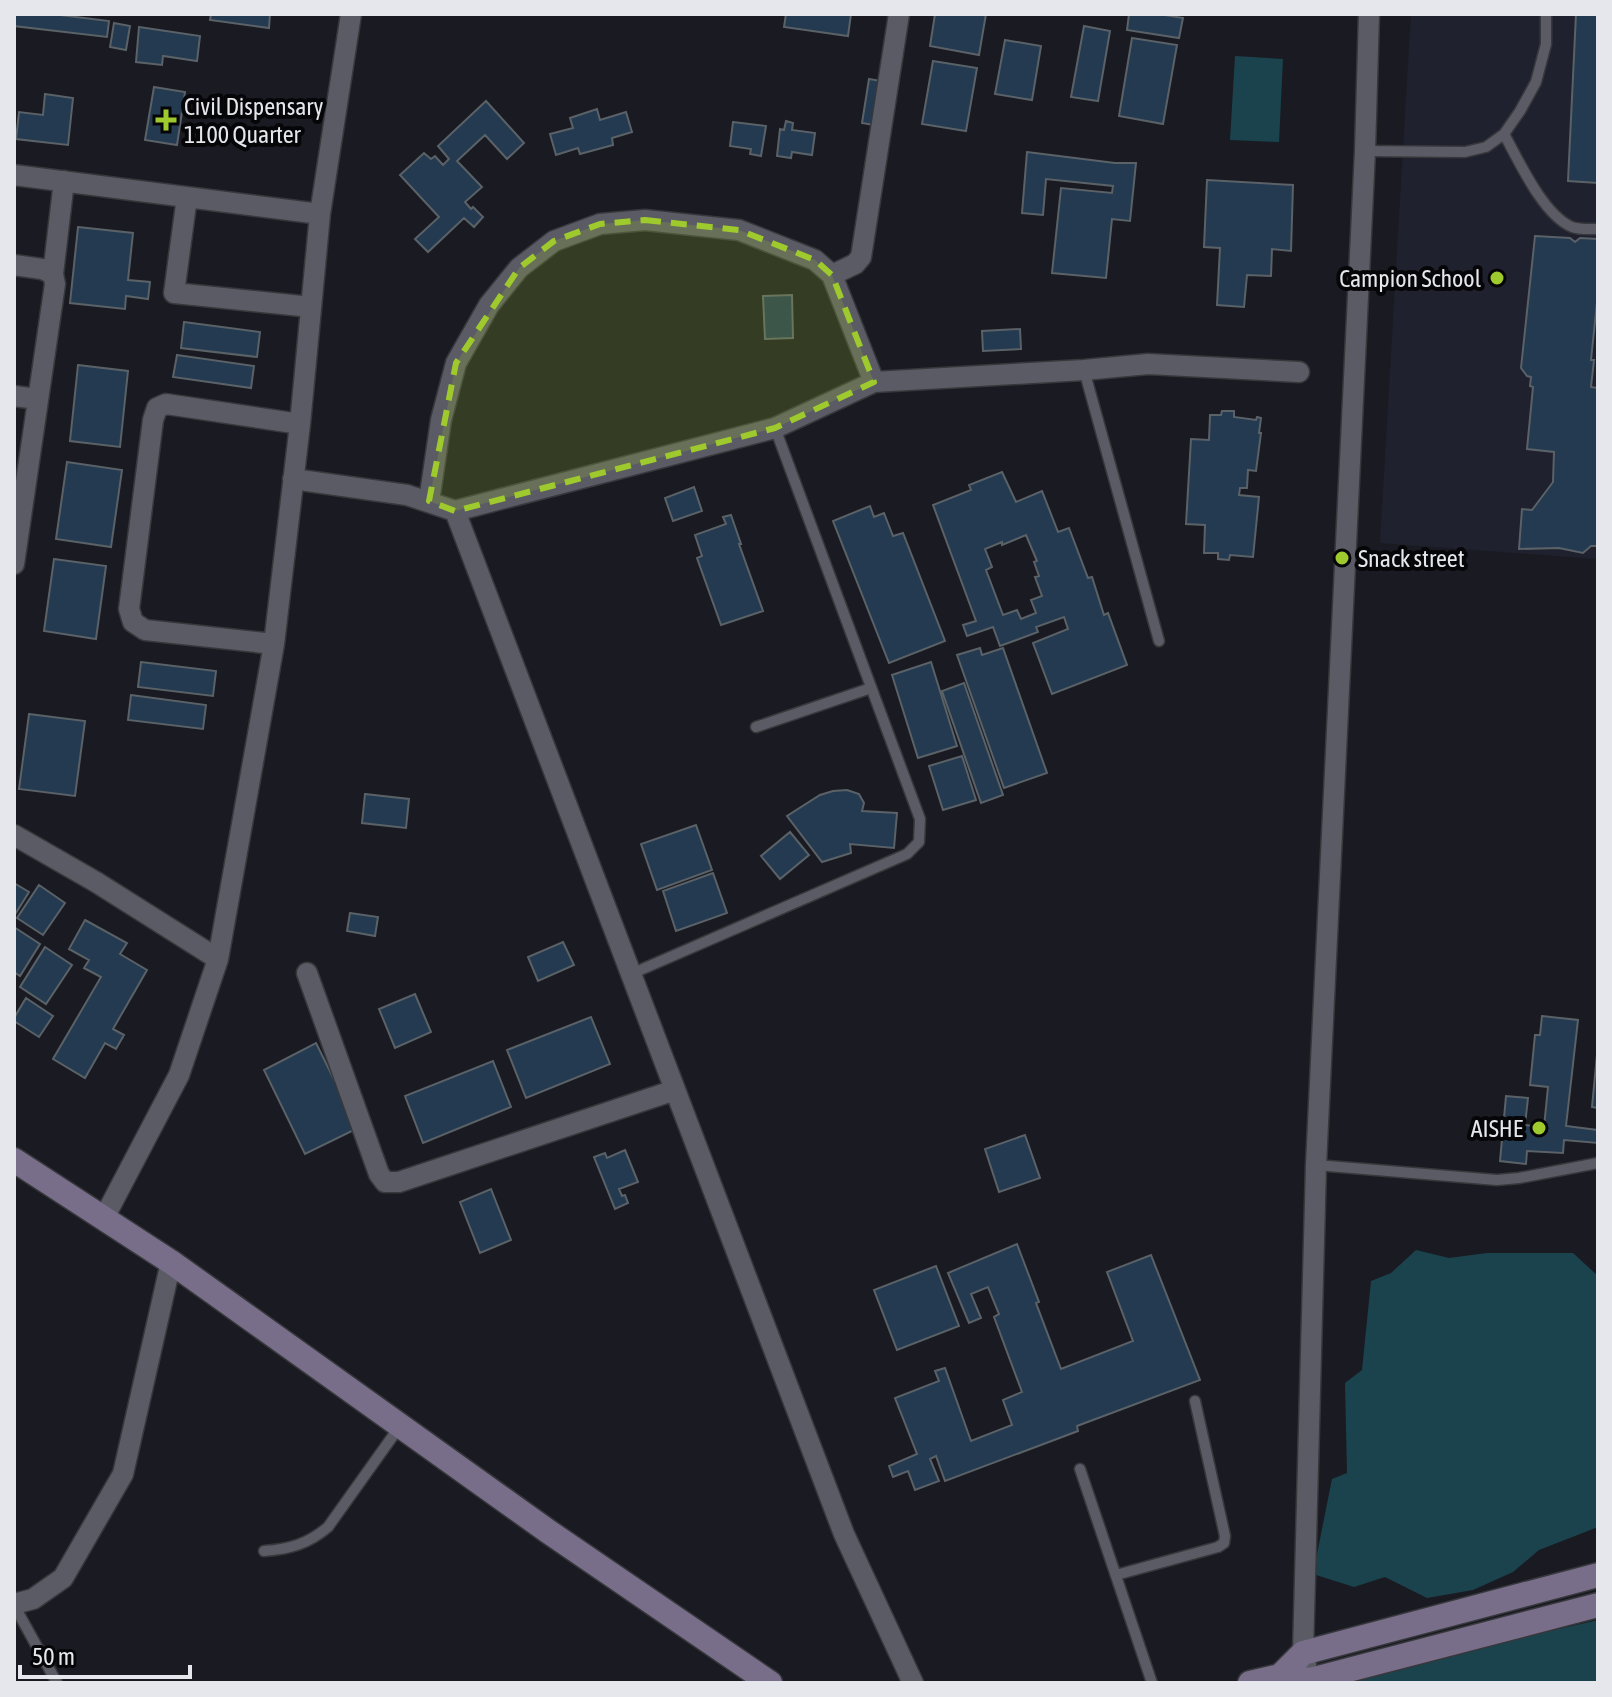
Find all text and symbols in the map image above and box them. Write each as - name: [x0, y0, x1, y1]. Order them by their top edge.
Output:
- place label: Civil Dispensary 1100 Quarter: [184, 93, 323, 148]
- marker: Civil Dispensary 1100 Quarter: [155, 109, 177, 131]
- place label: Campion School: [1339, 265, 1482, 292]
- marker: Campion School: [1488, 269, 1506, 287]
- place label: Snack street: [1358, 545, 1465, 572]
- marker: Snack street: [1333, 549, 1351, 567]
- place label: AISHE: [1471, 1115, 1523, 1142]
- marker: AISHE: [1530, 1119, 1548, 1137]
- scale bar: [20, 1629, 190, 1679]
- text: 50 m: [32, 1643, 75, 1670]

